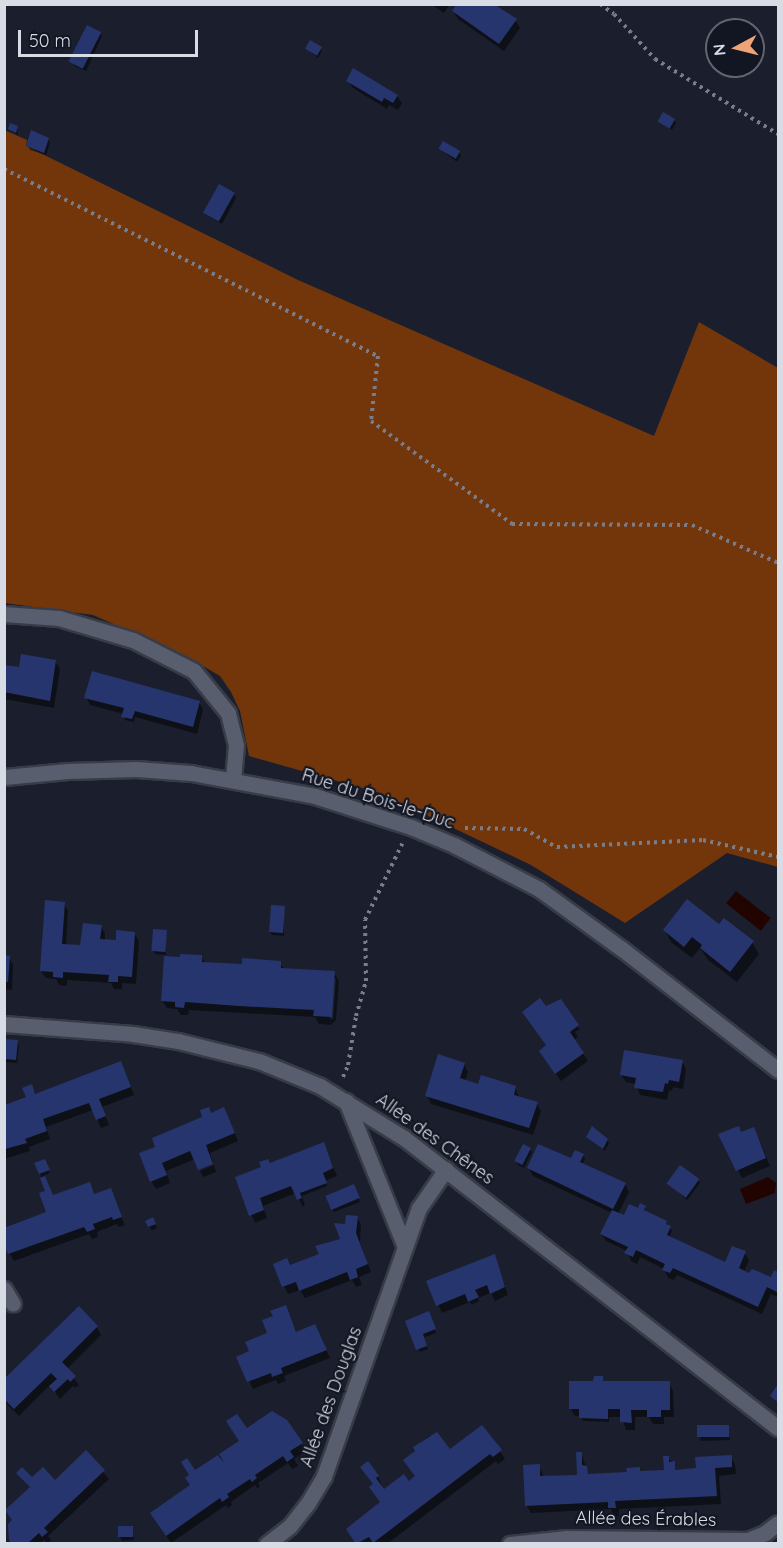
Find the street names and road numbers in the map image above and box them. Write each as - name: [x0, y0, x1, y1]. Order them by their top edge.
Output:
- street label: Rue du Bois-le-Duc: [299, 764, 457, 834]
- street label: Allée des Chênes: [372, 1089, 498, 1189]
- street label: Allée des Douglas: [296, 1324, 366, 1470]
- street label: Allée des Érables: [575, 1507, 717, 1531]

